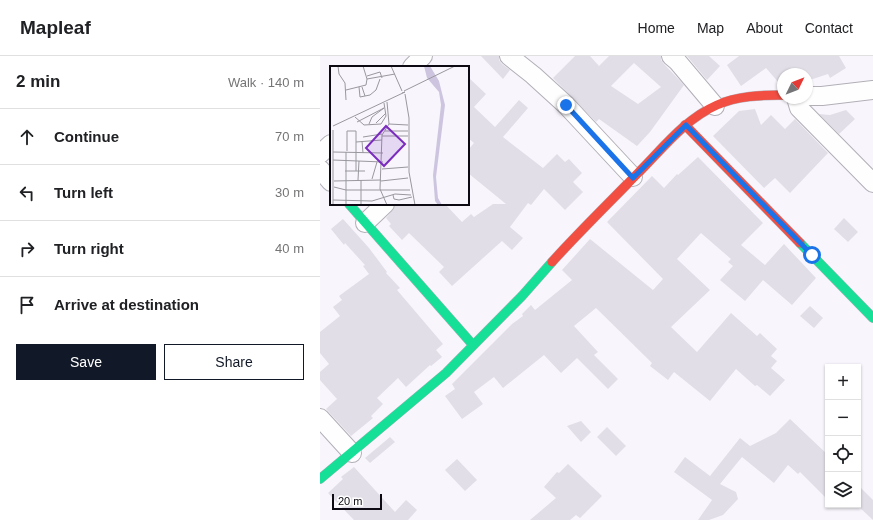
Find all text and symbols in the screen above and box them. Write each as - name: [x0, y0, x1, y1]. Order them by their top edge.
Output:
- text: Mapleaf: [20, 17, 91, 38]
- text: Home: [638, 20, 675, 36]
- text: Map: [697, 20, 724, 36]
- text: About: [746, 20, 783, 36]
- text: Contact: [805, 20, 853, 36]
- inset map: [330, 66, 469, 205]
- north arrow: [777, 68, 813, 104]
- text: 2 min: [16, 72, 60, 91]
- text: Walk · 140 m: [228, 75, 304, 90]
- route end: [557, 96, 575, 114]
- icon: ahead: [16, 126, 38, 148]
- text: Continue: [54, 128, 119, 145]
- text: 70 m: [275, 129, 304, 144]
- icon: left: [16, 182, 38, 204]
- text: Turn left: [54, 184, 113, 201]
- text: 30 m: [275, 185, 304, 200]
- icon: right: [16, 238, 38, 260]
- text: Turn right: [54, 240, 124, 257]
- text: 40 m: [275, 241, 304, 256]
- route start: [803, 246, 821, 264]
- icon: arrive: [16, 294, 38, 316]
- text: Arrive at destination: [54, 296, 199, 313]
- button: Save: [16, 344, 156, 380]
- button: Share: [164, 344, 304, 380]
- map controls: [825, 364, 861, 508]
- button: +: [825, 364, 861, 400]
- button: −: [825, 400, 861, 436]
- button: locate: [825, 436, 861, 472]
- button: layers: [825, 472, 861, 508]
- scale bar: [332, 492, 382, 511]
- text: 20 m: [338, 495, 362, 507]

